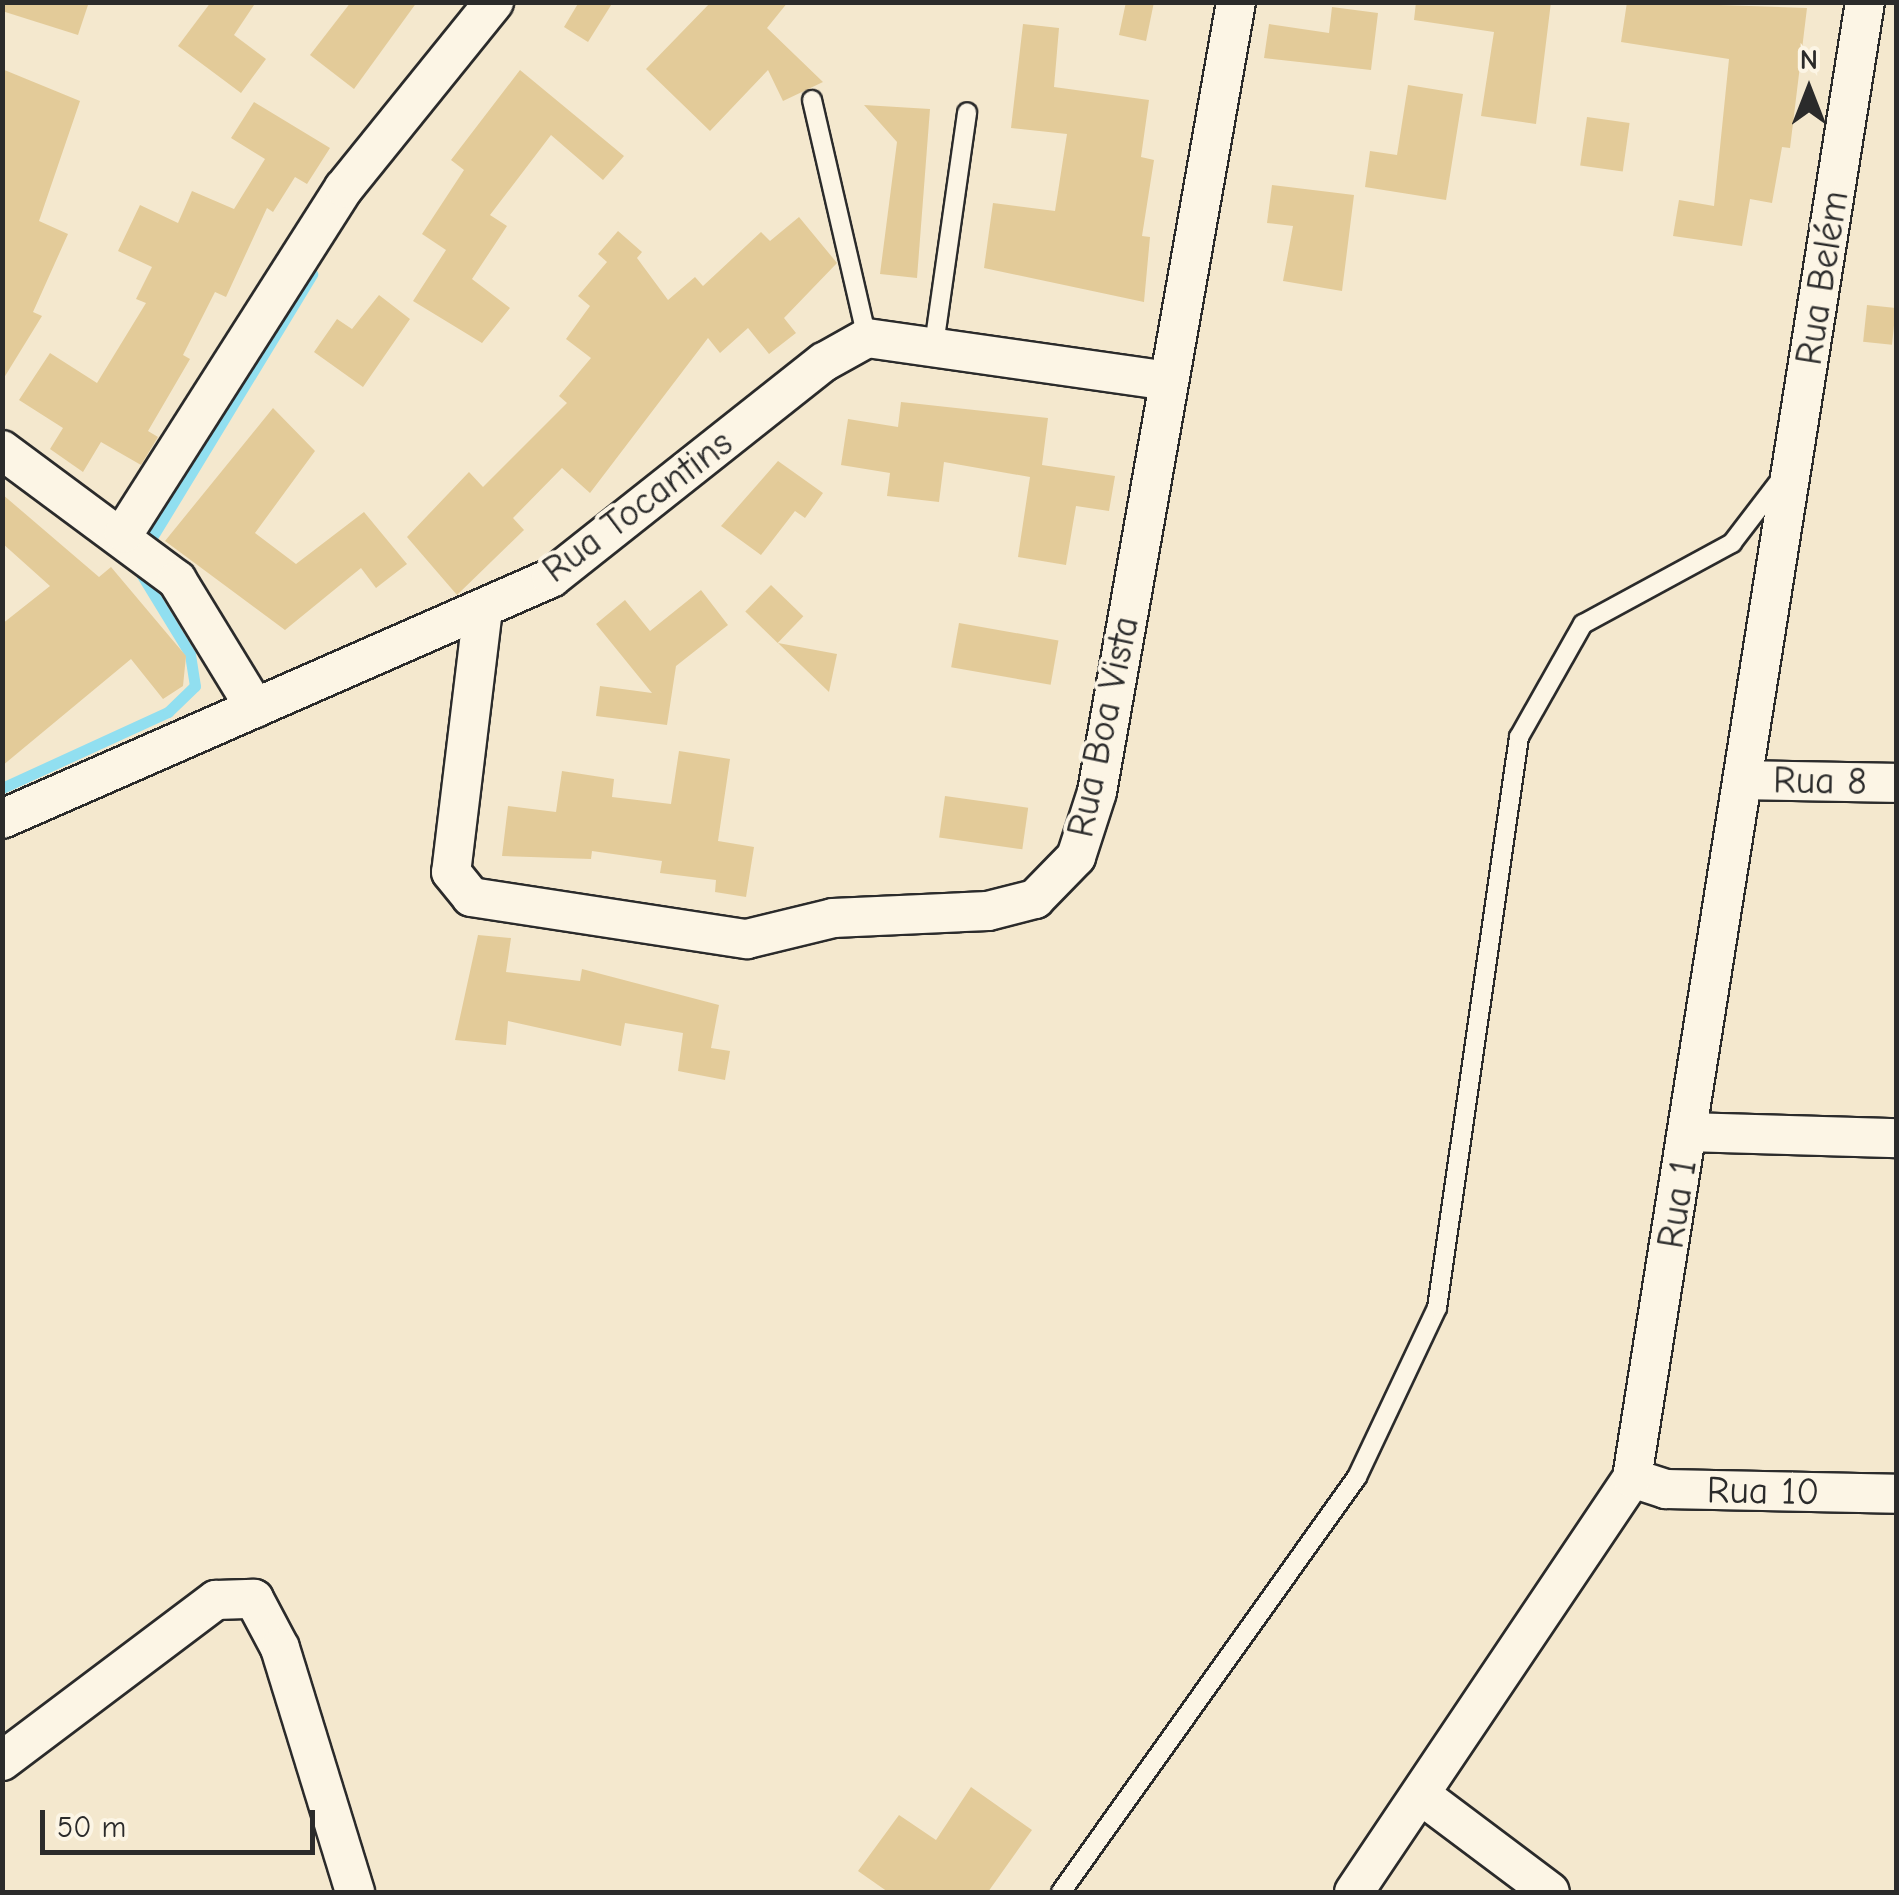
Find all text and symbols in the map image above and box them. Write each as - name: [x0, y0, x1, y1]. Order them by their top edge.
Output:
- north arrow: [1759, 40, 1859, 140]
- text: N: [1800, 44, 1818, 76]
- street label: Rua Belém: [1787, 188, 1859, 368]
- street label: Rua Tocantins: [534, 421, 742, 593]
- street label: Rua Boa Vista: [1058, 612, 1150, 842]
- street label: Rua 8: [1773, 758, 1867, 806]
- street label: Rua 1: [1648, 1156, 1708, 1252]
- street label: Rua 10: [1706, 1468, 1820, 1516]
- scale bar: [45, 1790, 320, 1852]
- text: 50 m: [57, 1810, 126, 1845]

